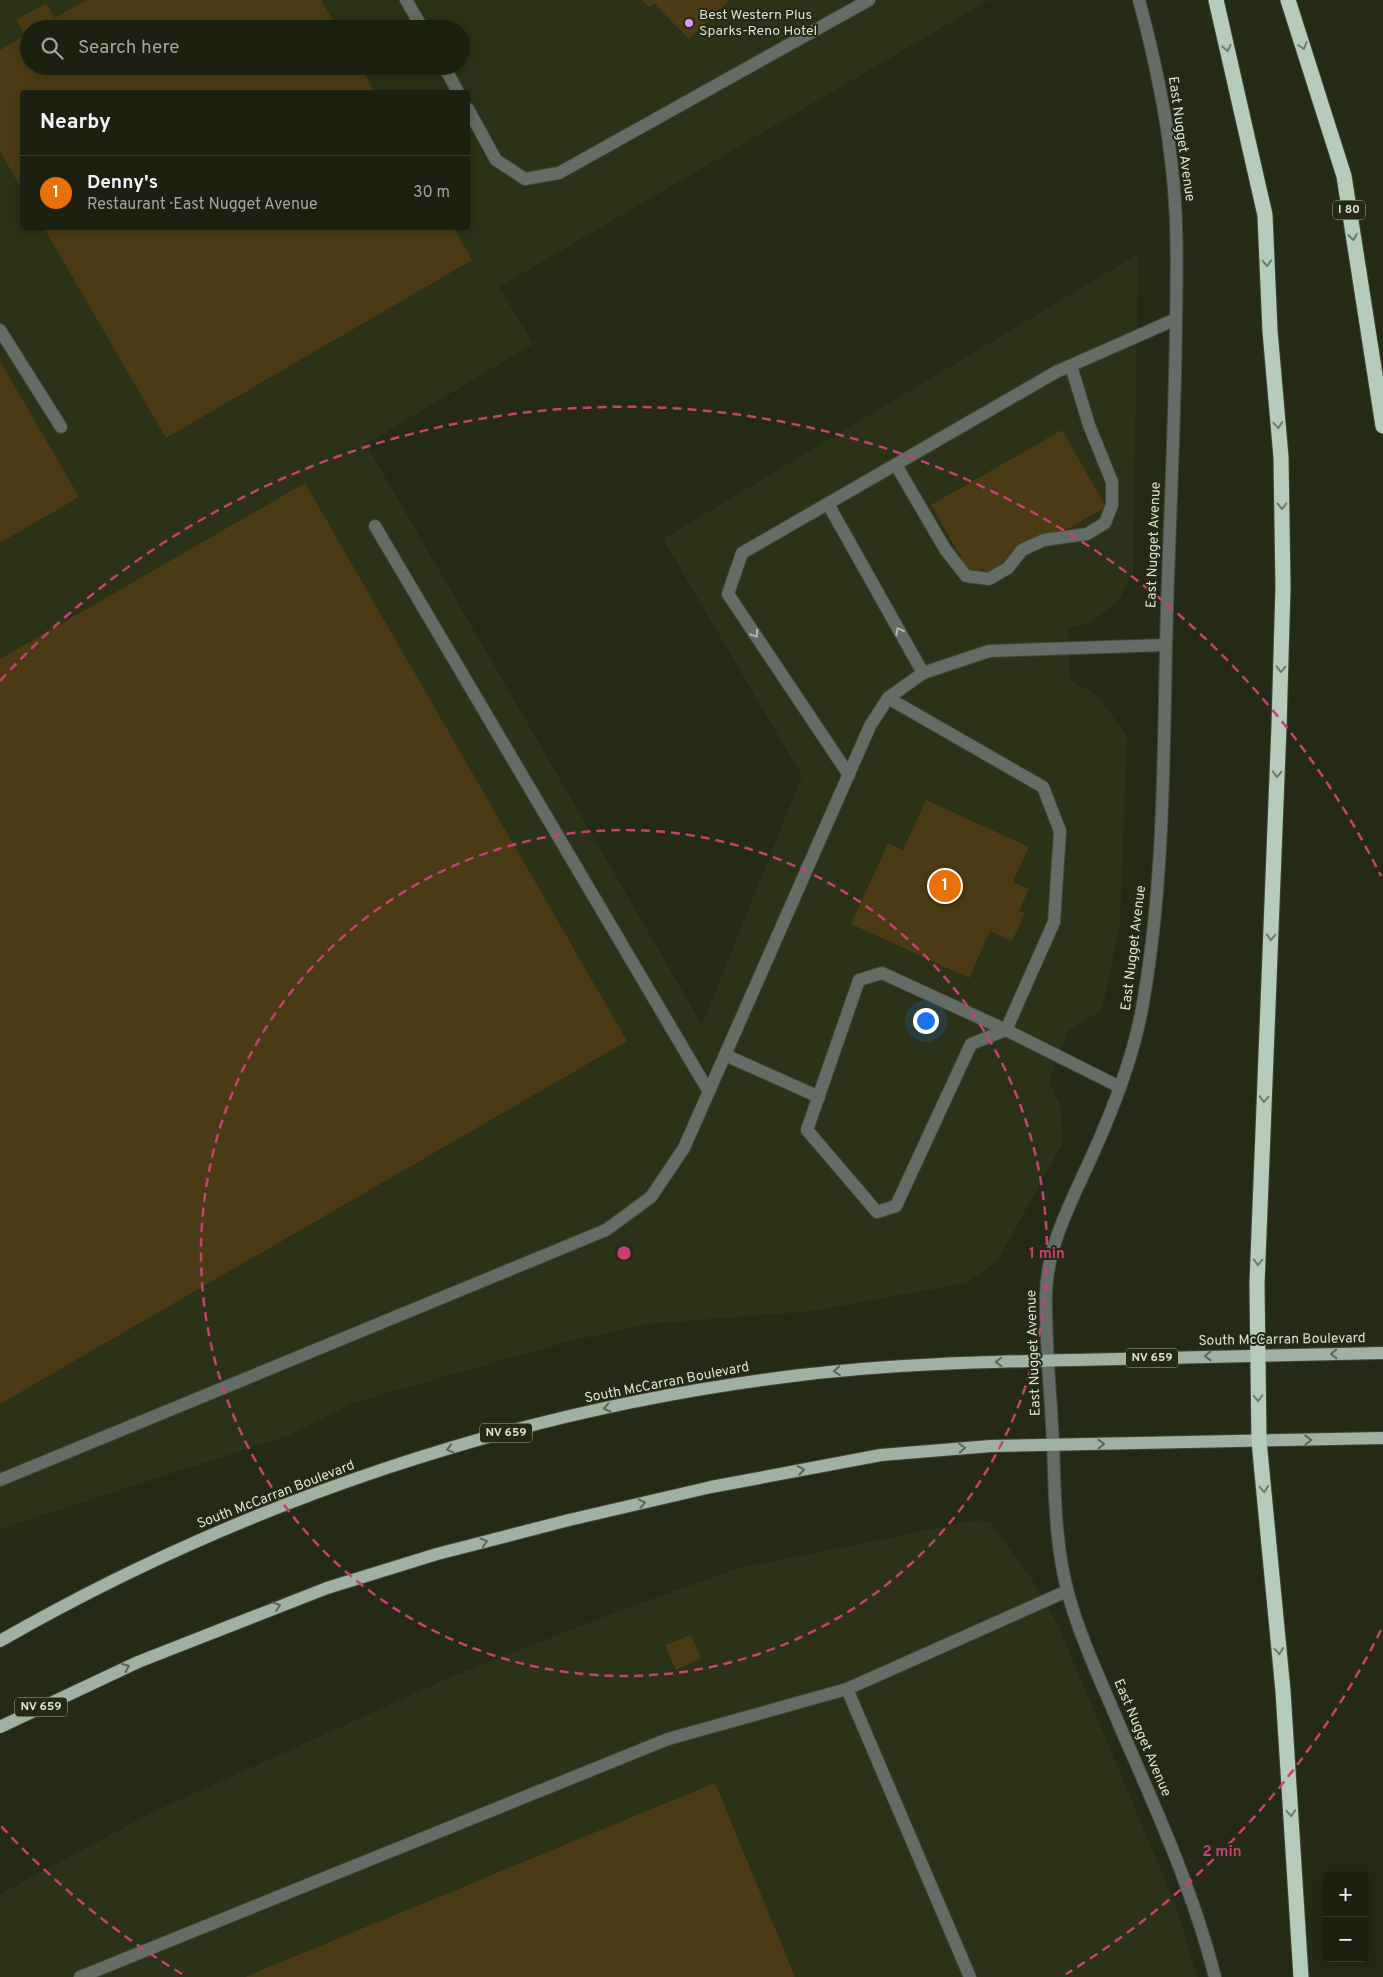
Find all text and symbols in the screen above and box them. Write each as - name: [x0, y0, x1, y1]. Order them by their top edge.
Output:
- place label: Best Western Plus Sparks-Reno Hotel: [699, 7, 817, 40]
- marker: Best Western Plus Sparks-Reno Hotel: [683, 17, 695, 29]
- search box: [20, 20, 470, 75]
- icon: search: [38, 34, 66, 62]
- text: Search here: [78, 36, 180, 60]
- one-way arrow: [1297, 42, 1307, 50]
- one-way arrow: [1221, 43, 1232, 52]
- street label: East Nugget Avenue: [1164, 75, 1198, 203]
- text: Nearby: [40, 109, 111, 136]
- text: Denny's: [87, 171, 158, 195]
- text: 1: [53, 183, 59, 203]
- text: 30 m: [413, 183, 450, 203]
- text: Restaurant · East Nugget Avenue: [87, 195, 318, 215]
- road number: I 80: [1333, 200, 1365, 220]
- one-way arrow: [1348, 232, 1358, 241]
- one-way arrow: [1262, 260, 1273, 268]
- one-way arrow: [1273, 422, 1284, 430]
- street label: East Nugget Avenue: [1143, 482, 1165, 608]
- one-way arrow: [1277, 502, 1287, 510]
- one-way arrow: [895, 627, 905, 636]
- one-way arrow: [749, 628, 758, 638]
- one-way arrow: [1276, 665, 1286, 673]
- one-way arrow: [1272, 771, 1283, 779]
- pin: 1: [929, 867, 961, 905]
- street label: East Nugget Avenue: [1118, 884, 1150, 1012]
- one-way arrow: [1266, 934, 1276, 941]
- your location: [913, 1008, 939, 1034]
- one-way arrow: [1259, 1095, 1270, 1103]
- centre of rings: [615, 1244, 633, 1262]
- text: 1 min: [1029, 1245, 1065, 1264]
- one-way arrow: [1253, 1258, 1263, 1266]
- street label: East Nugget Avenue: [1023, 1290, 1045, 1416]
- street label: South McCarran Boulevard: [1198, 1330, 1366, 1350]
- road number: NV 659: [1126, 1349, 1178, 1368]
- one-way arrow: [1330, 1349, 1338, 1359]
- one-way arrow: [1204, 1351, 1212, 1362]
- one-way arrow: [995, 1356, 1003, 1367]
- street label: South McCarran Boulevard: [583, 1359, 751, 1407]
- one-way arrow: [832, 1366, 840, 1377]
- one-way arrow: [1253, 1394, 1263, 1402]
- one-way arrow: [603, 1402, 612, 1413]
- road number: NV 659: [480, 1424, 532, 1442]
- one-way arrow: [1304, 1435, 1312, 1445]
- one-way arrow: [1098, 1439, 1106, 1449]
- one-way arrow: [446, 1443, 455, 1453]
- one-way arrow: [958, 1443, 966, 1454]
- street label: South McCarran Boulevard: [195, 1457, 357, 1533]
- one-way arrow: [797, 1465, 805, 1475]
- one-way arrow: [1258, 1486, 1269, 1494]
- one-way arrow: [637, 1498, 646, 1509]
- one-way arrow: [480, 1537, 488, 1547]
- one-way arrow: [272, 1602, 281, 1612]
- one-way arrow: [1273, 1648, 1284, 1656]
- one-way arrow: [121, 1663, 130, 1673]
- street label: East Nugget Avenue: [1110, 1677, 1174, 1799]
- road number: NV 659: [15, 1698, 67, 1716]
- one-way arrow: [1285, 1810, 1296, 1818]
- text: 2 min: [1202, 1843, 1242, 1862]
- map controls: [1323, 1872, 1368, 1962]
- button: +: [1323, 1872, 1368, 1917]
- button: −: [1323, 1917, 1368, 1962]

